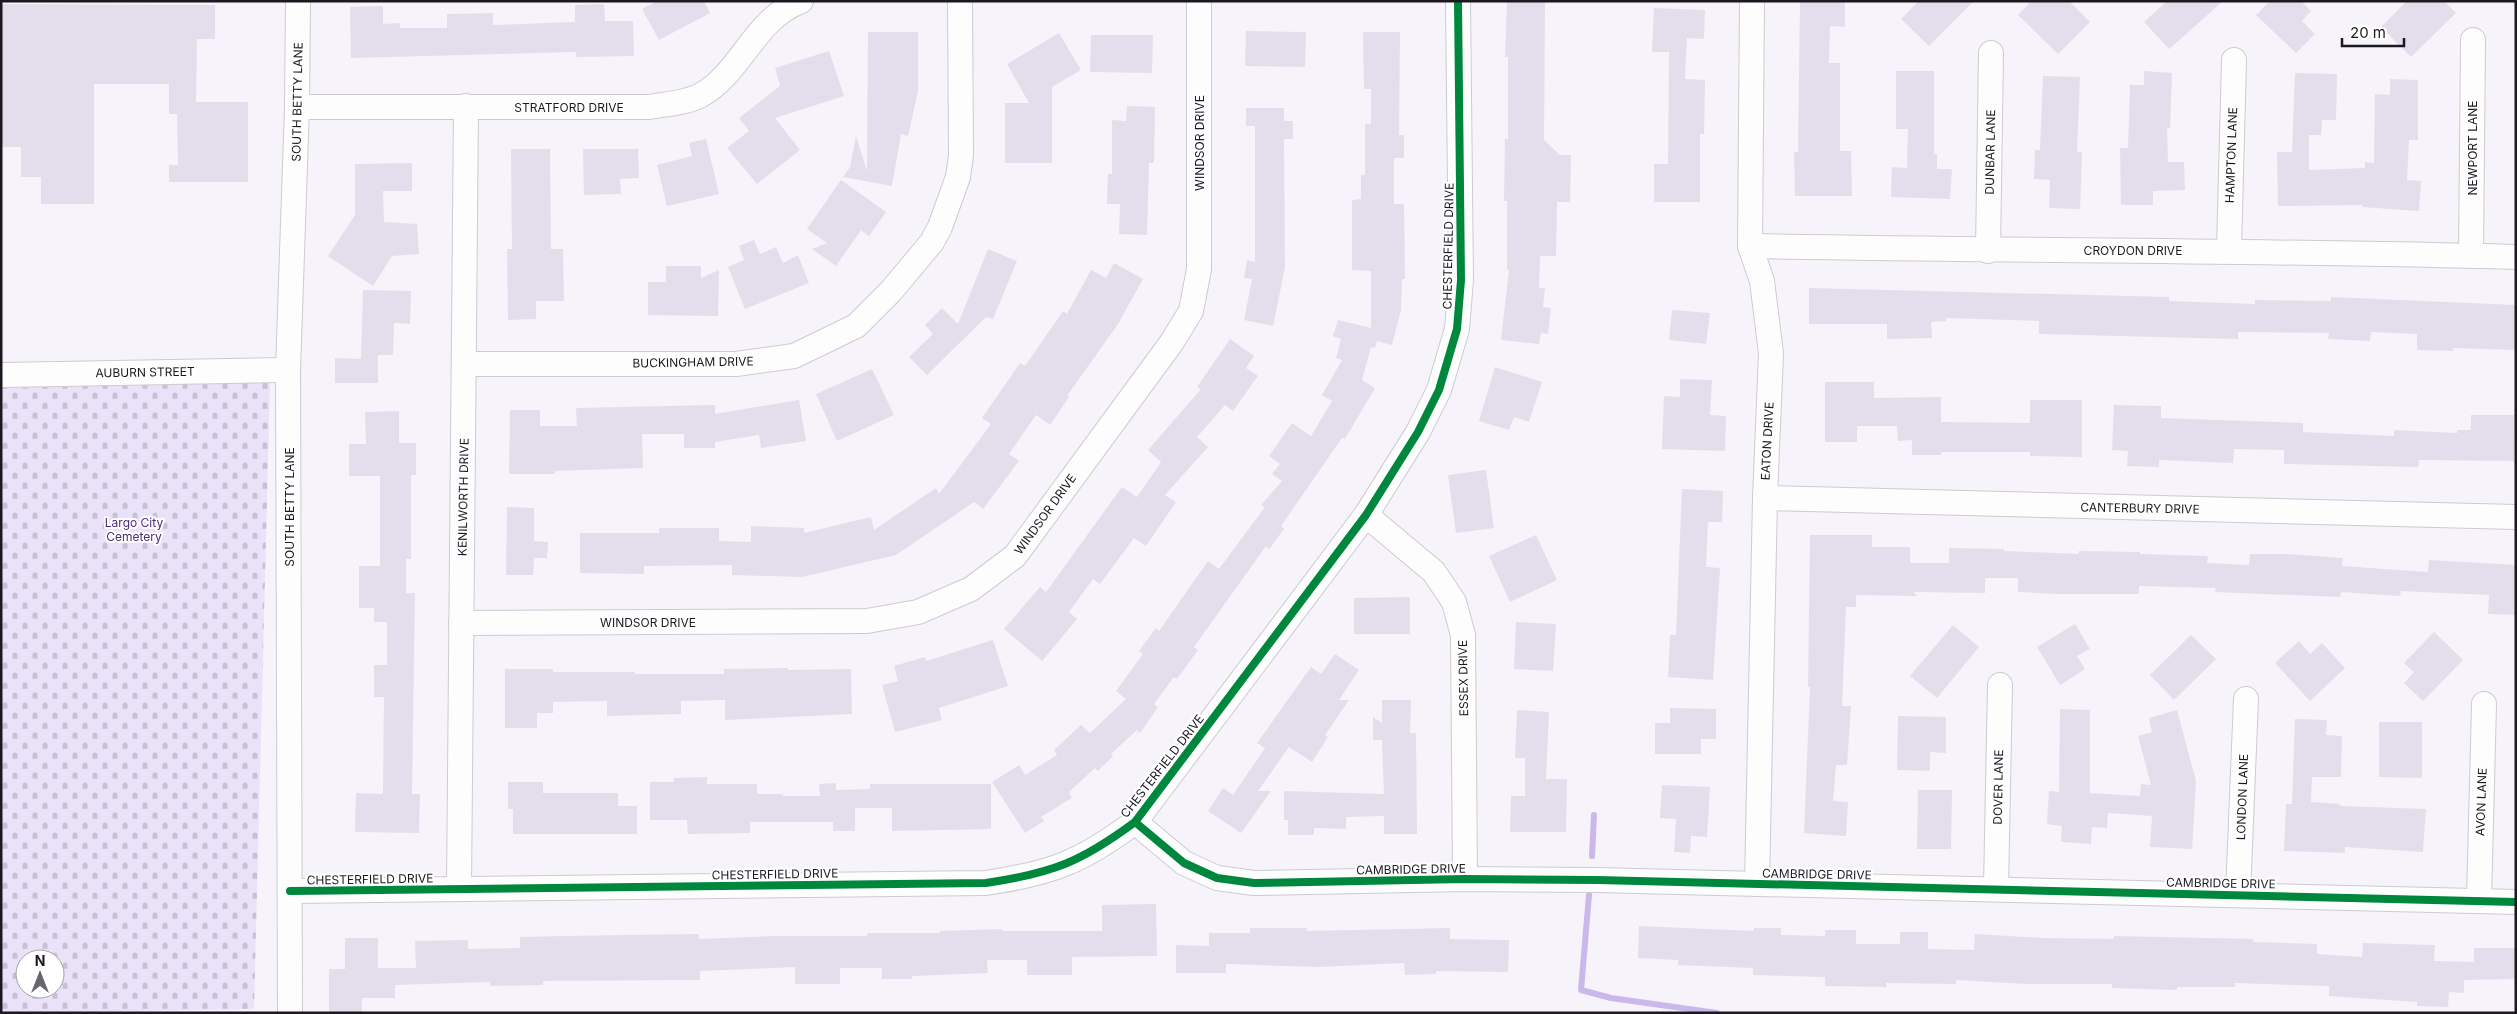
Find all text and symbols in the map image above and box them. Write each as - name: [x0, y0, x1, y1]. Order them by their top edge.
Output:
- scale bar: [2342, 15, 2404, 47]
- text: 20 m: [2350, 23, 2386, 42]
- street label: SOUTH BETTY LANE: [288, 42, 306, 162]
- street label: WINDSOR DRIVE: [1192, 95, 1207, 191]
- street label: STRATFORD DRIVE: [514, 100, 624, 115]
- street label: NEWPORT LANE: [2465, 100, 2480, 196]
- street label: HAMPTON LANE: [2222, 107, 2240, 203]
- street label: DUNBAR LANE: [1982, 109, 1998, 195]
- street label: CHESTERFIELD DRIVE: [1439, 183, 1457, 309]
- street label: CROYDON DRIVE: [2084, 243, 2182, 258]
- street label: BUCKINGHAM DRIVE: [632, 353, 754, 371]
- street label: AUBURN STREET: [95, 364, 195, 380]
- street label: EATON DRIVE: [1757, 401, 1777, 481]
- street label: KENILWORTH DRIVE: [454, 438, 472, 556]
- street label: SOUTH BETTY LANE: [282, 447, 297, 567]
- street label: WINDSOR DRIVE: [1011, 471, 1079, 557]
- street label: CANTERBURY DRIVE: [2080, 499, 2200, 517]
- park label: Largo City Cemetery: [105, 515, 163, 544]
- street label: WINDSOR DRIVE: [600, 615, 696, 630]
- street label: ESSEX DRIVE: [1455, 640, 1471, 716]
- street label: CHESTERFIELD DRIVE: [1117, 711, 1207, 821]
- street label: DOVER LANE: [1990, 749, 2006, 825]
- street label: LONDON LANE: [2233, 754, 2251, 840]
- street label: AVON LANE: [2472, 768, 2490, 836]
- street label: CAMBRIDGE DRIVE: [1356, 861, 1466, 877]
- street label: CHESTERFIELD DRIVE: [712, 865, 838, 883]
- street label: CAMBRIDGE DRIVE: [1762, 866, 1872, 882]
- street label: CHESTERFIELD DRIVE: [307, 870, 433, 888]
- street label: CAMBRIDGE DRIVE: [2166, 875, 2276, 891]
- north arrow: [15, 949, 65, 999]
- text: N: [35, 952, 45, 969]

